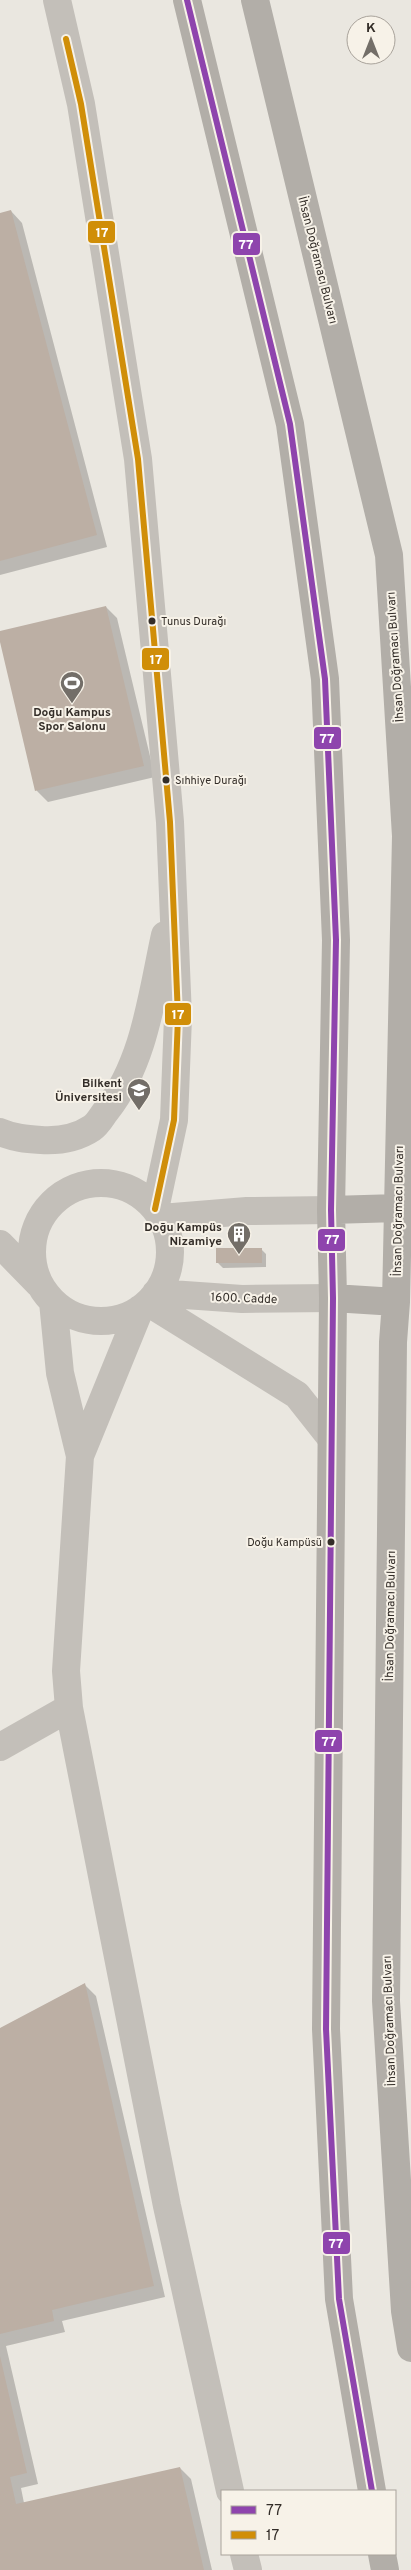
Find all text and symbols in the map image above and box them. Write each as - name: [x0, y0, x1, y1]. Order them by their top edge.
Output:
- north arrow: [346, 15, 396, 65]
- text: K: [366, 20, 376, 37]
- street label: İhsan Doğramacı Bulvarı: [293, 195, 341, 326]
- line badge: 17: [87, 220, 116, 244]
- text: 17: [95, 225, 109, 242]
- line badge: 77: [232, 232, 261, 256]
- text: 77: [239, 237, 254, 254]
- street label: İhsan Doğramacı Bulvarı: [383, 591, 409, 723]
- place label: Tunus Durağı: [161, 615, 226, 629]
- marker: Tunus Durağı: [147, 616, 157, 626]
- line badge: 17: [141, 647, 170, 671]
- text: 17: [149, 652, 163, 669]
- sports icon: Doğu Kampus Spor Salonu: [59, 670, 85, 704]
- place label: Doğu Kampus Spor Salonu: [33, 705, 111, 735]
- line badge: 77: [313, 726, 342, 750]
- text: 77: [320, 731, 335, 748]
- place label: Sıhhiye Durağı: [175, 774, 247, 788]
- marker: Sıhhiye Durağı: [161, 775, 171, 785]
- line badge: 17: [164, 1002, 192, 1026]
- text: 17: [171, 1007, 185, 1024]
- place label: Bilkent Üniversitesi: [55, 1076, 122, 1106]
- school or university icon: Bilkent Üniversitesi: [126, 1077, 152, 1111]
- street label: İhsan Doğramacı Bulvarı: [390, 1146, 408, 1277]
- place label: Doğu Kampüs Nizamiye: [144, 1220, 222, 1250]
- building icon: Doğu Kampüs Nizamiye: [226, 1221, 252, 1255]
- line badge: 77: [317, 1228, 346, 1252]
- text: 77: [325, 1232, 340, 1249]
- street label: 1600. Cadde: [210, 1290, 278, 1308]
- place label: Doğu Kampüsü: [247, 1536, 322, 1550]
- marker: Doğu Kampüsü: [326, 1537, 336, 1547]
- street label: İhsan Doğramacı Bulvarı: [382, 1551, 400, 1682]
- line badge: 77: [314, 1729, 343, 1753]
- text: 77: [322, 1734, 337, 1751]
- street label: İhsan Doğramacı Bulvarı: [380, 1955, 400, 2087]
- line badge: 77: [322, 2231, 351, 2255]
- text: 77: [329, 2236, 344, 2253]
- legend: [221, 2490, 396, 2555]
- text: 77: [266, 2502, 282, 2521]
- text: 17: [266, 2527, 280, 2546]

